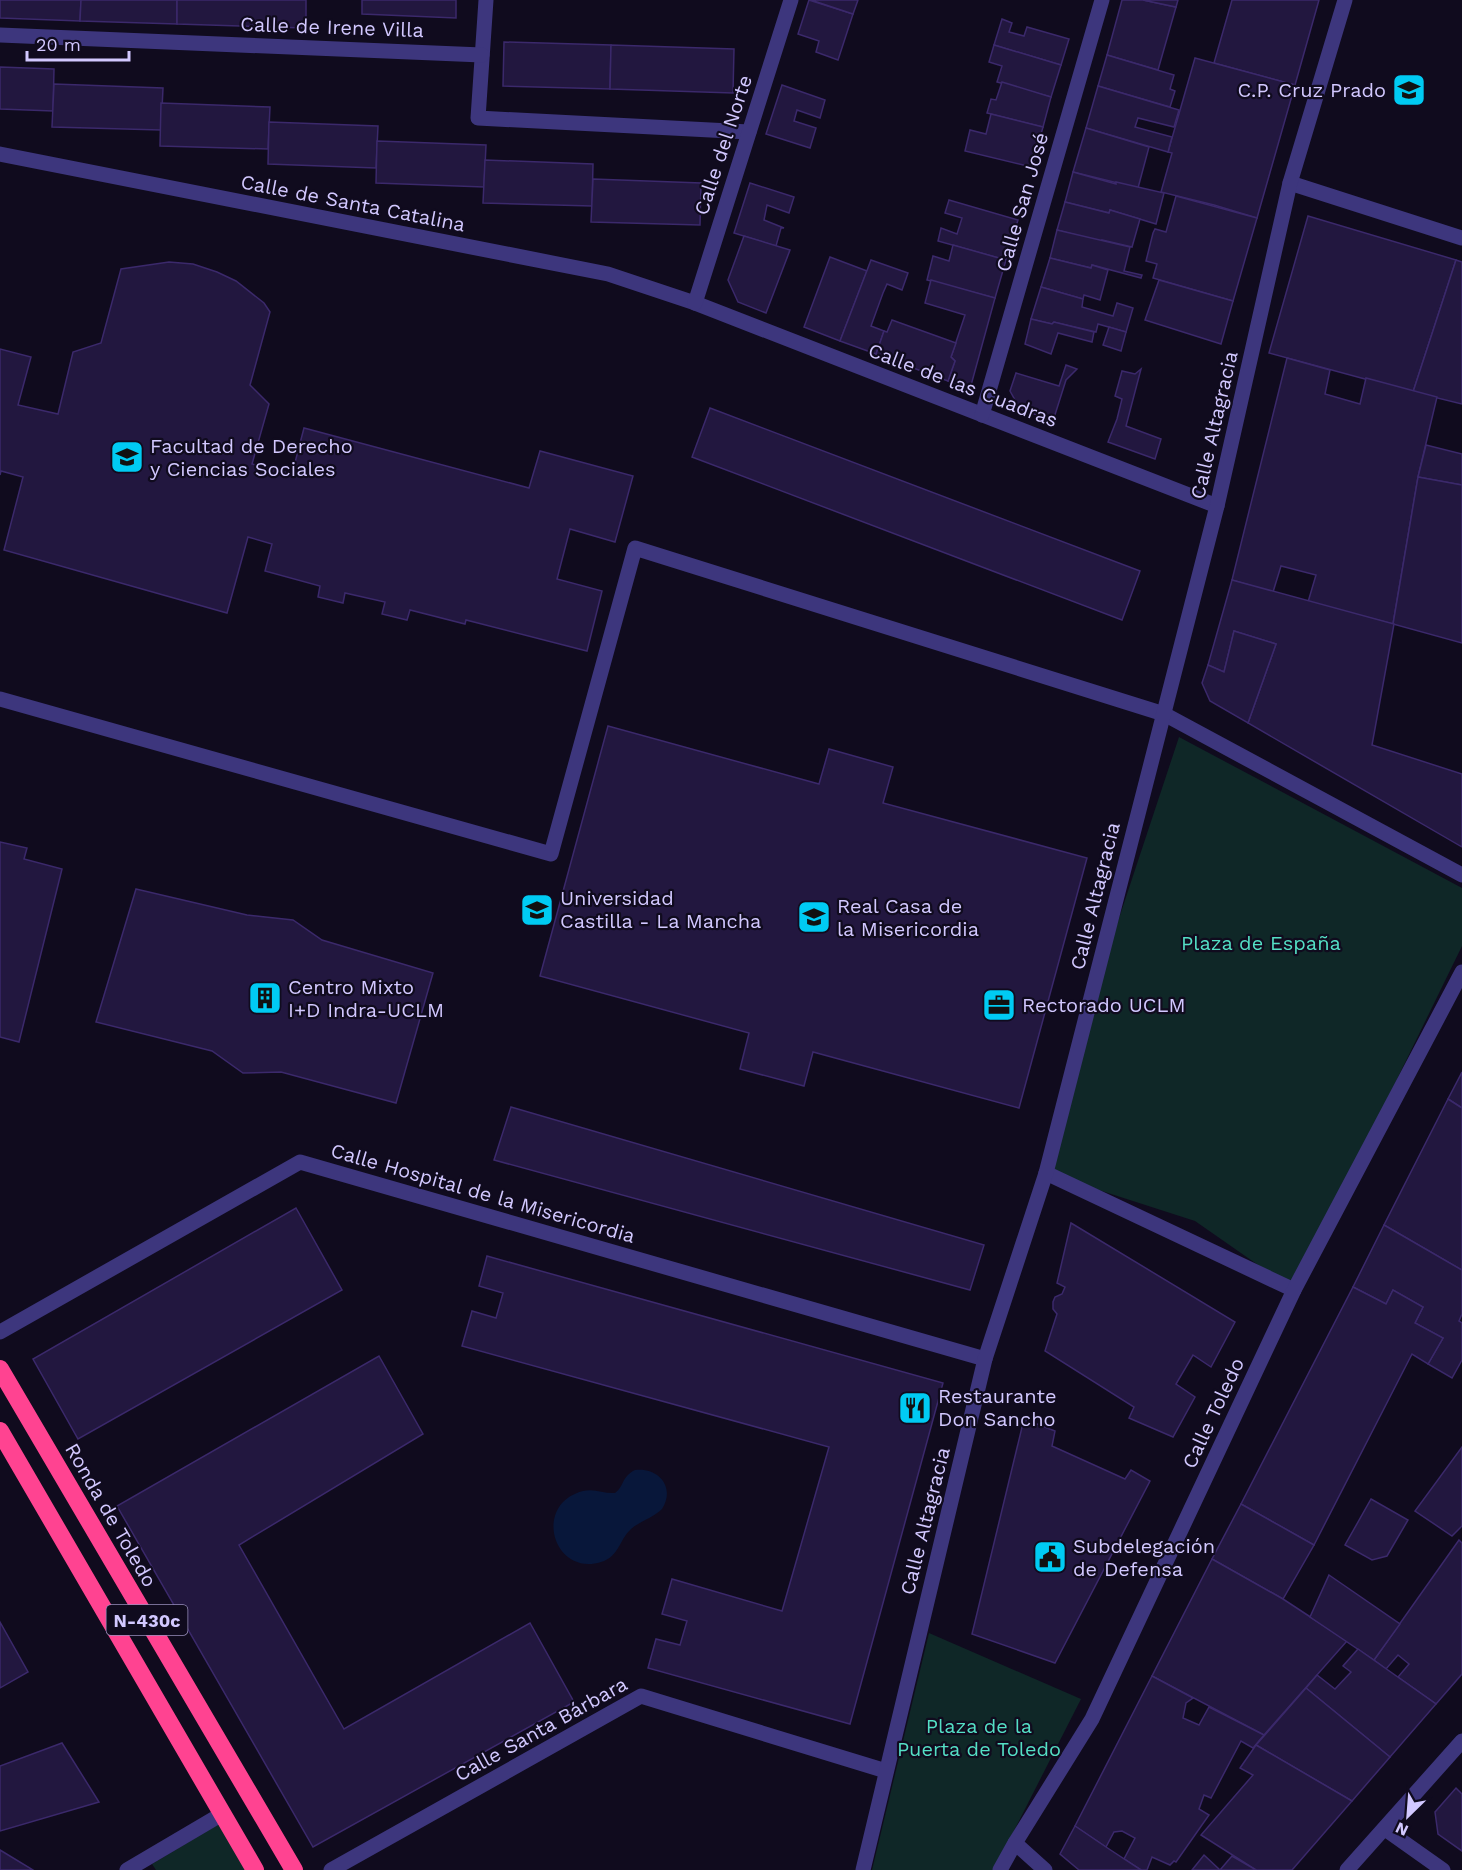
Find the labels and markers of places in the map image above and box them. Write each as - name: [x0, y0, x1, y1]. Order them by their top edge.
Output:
- school or university icon: C.P. Cruz Prado: [1391, 72, 1427, 108]
- place label: C.P. Cruz Prado: [1238, 78, 1386, 102]
- place label: Facultad de Derecho y Ciencias Sociales: [150, 434, 353, 481]
- school or university icon: Facultad de Derecho y Ciencias Sociales: [109, 439, 145, 475]
- place label: Universidad Castilla - La Mancha: [560, 886, 761, 933]
- school or university icon: Universidad Castilla - La Mancha: [519, 892, 555, 928]
- place label: Real Casa de la Misericordia: [837, 894, 979, 941]
- school or university icon: Real Casa de la Misericordia: [796, 899, 832, 935]
- place label: Centro Mixto I+D Indra-UCLM: [288, 975, 444, 1022]
- building icon: Centro Mixto I+D Indra-UCLM: [247, 980, 283, 1016]
- office icon: Rectorado UCLM: [981, 987, 1017, 1023]
- place label: Rectorado UCLM: [1022, 993, 1186, 1017]
- place label: Restaurante Don Sancho: [938, 1384, 1056, 1431]
- restaurant icon: Restaurante Don Sancho: [897, 1390, 933, 1426]
- place label: Subdelegación de Defensa: [1073, 1534, 1215, 1581]
- public building icon: Subdelegación de Defensa: [1032, 1539, 1068, 1575]

